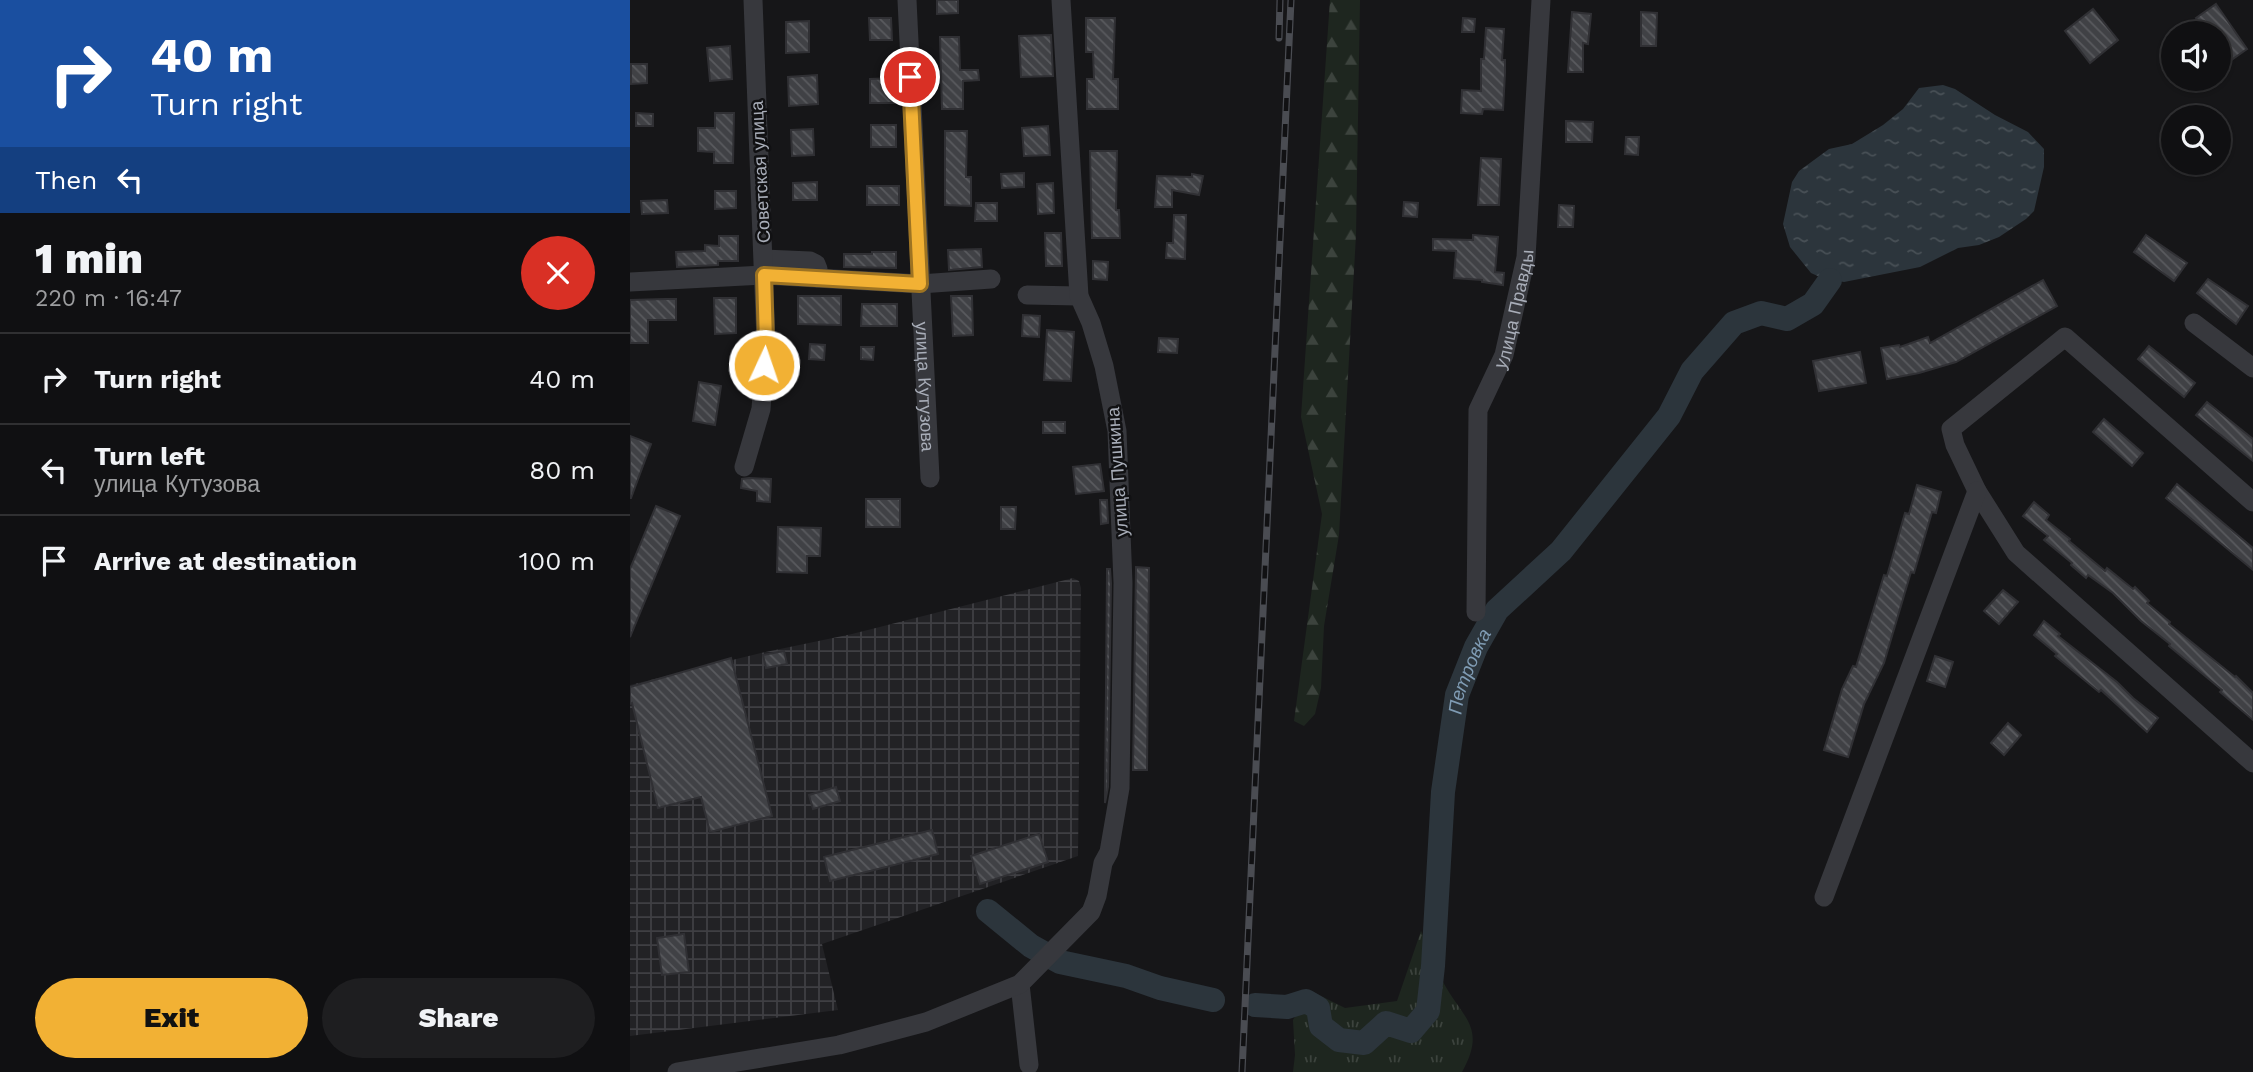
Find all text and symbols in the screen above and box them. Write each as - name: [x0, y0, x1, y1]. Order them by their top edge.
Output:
- map controls: [2161, 21, 2231, 175]
- button: sound: [2161, 21, 2231, 91]
- text: 40 m: [150, 26, 273, 84]
- icon: right: [35, 28, 126, 119]
- pin: [880, 47, 940, 107]
- icon: arrive: [891, 58, 929, 96]
- text: Turn right: [150, 85, 302, 123]
- street label: Советская улица: [746, 99, 774, 244]
- button: search: [2161, 105, 2231, 175]
- icon: left: [111, 161, 149, 199]
- text: Then: [35, 165, 97, 195]
- text: 1 min: [35, 234, 143, 283]
- button: close: [521, 236, 595, 310]
- street label: улица Правды: [1489, 249, 1537, 372]
- text: 220 m · 16:47: [35, 285, 182, 312]
- street label: улица Кутузова: [912, 321, 939, 453]
- position arrow: [727, 328, 801, 402]
- icon: right: [35, 360, 73, 398]
- text: Turn right: [94, 364, 221, 394]
- text: 40 m: [529, 364, 595, 394]
- street label: улица Пушкина: [1102, 406, 1132, 538]
- text: Turn left: [94, 441, 205, 471]
- icon: left: [35, 451, 73, 489]
- text: 80 m: [529, 455, 595, 485]
- text: улица Кутузова: [94, 471, 260, 498]
- icon: arrive: [35, 542, 73, 580]
- text: Arrive at destination: [94, 546, 357, 576]
- text: 100 m: [519, 546, 595, 576]
- water label: Петровка: [1443, 624, 1496, 716]
- button: Exit: [35, 978, 308, 1058]
- button: Share: [322, 978, 595, 1058]

